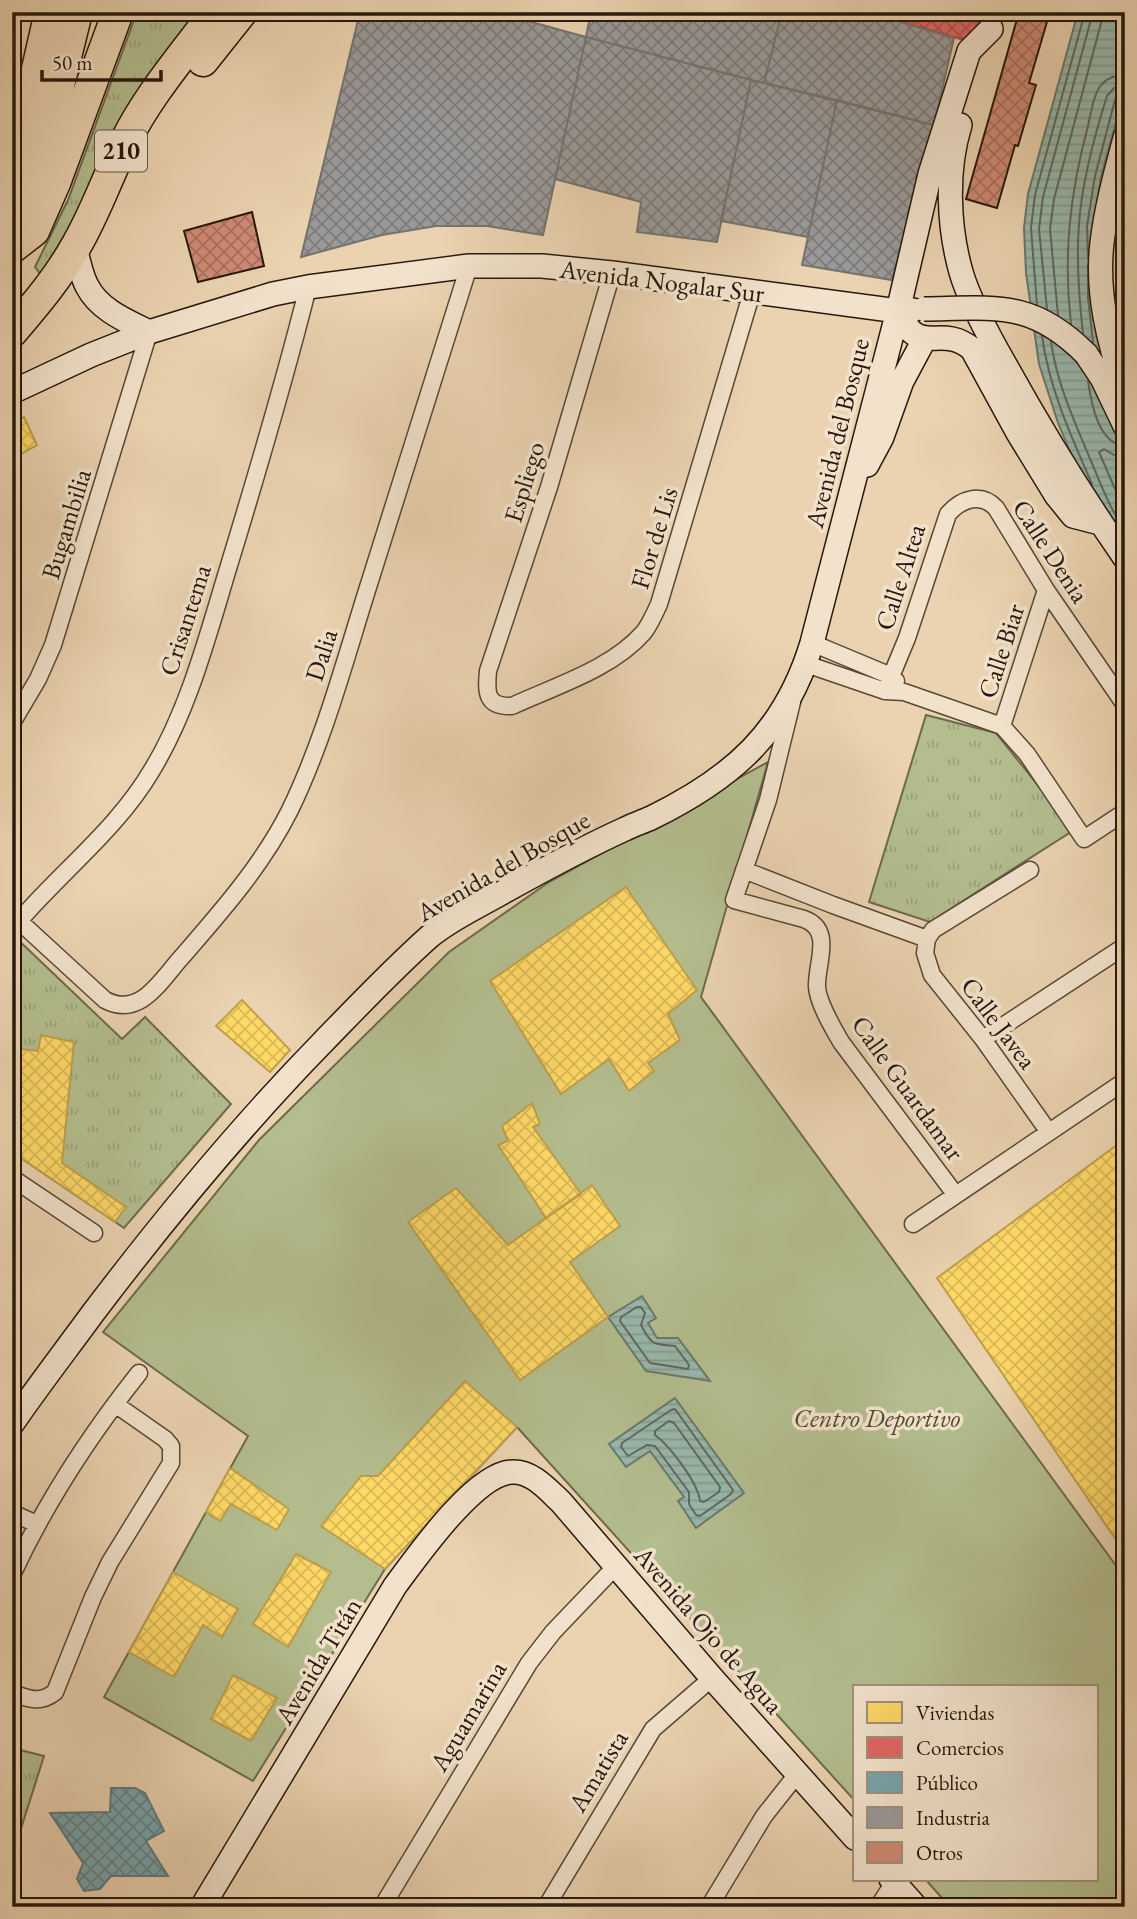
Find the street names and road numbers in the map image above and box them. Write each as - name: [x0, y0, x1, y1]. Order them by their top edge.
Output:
- road number: 210: [95, 131, 147, 172]
- street label: Avenida Nogalar Sur: [557, 251, 767, 310]
- street label: Avenida del Bosque: [797, 334, 877, 532]
- street label: Espliego: [496, 437, 552, 527]
- street label: Bugambilia: [33, 464, 99, 583]
- street label: Flor de Lis: [622, 483, 686, 593]
- street label: Calle Denia: [1005, 493, 1097, 610]
- street label: Calle Altea: [867, 519, 933, 634]
- street label: Crisantema: [151, 560, 219, 680]
- street label: Calle Biar: [970, 599, 1032, 703]
- street label: Dalia: [297, 624, 346, 685]
- street label: Avenida del Bosque: [409, 803, 596, 930]
- street label: Calle Javea: [953, 970, 1045, 1076]
- street label: Calle Guardamar: [844, 1009, 972, 1167]
- street label: Avenida Ojo de Agua: [626, 1538, 792, 1721]
- street label: Avenida Titán: [266, 1591, 369, 1731]
- street label: Aguamarina: [421, 1654, 515, 1778]
- street label: Amatista: [560, 1723, 636, 1819]

